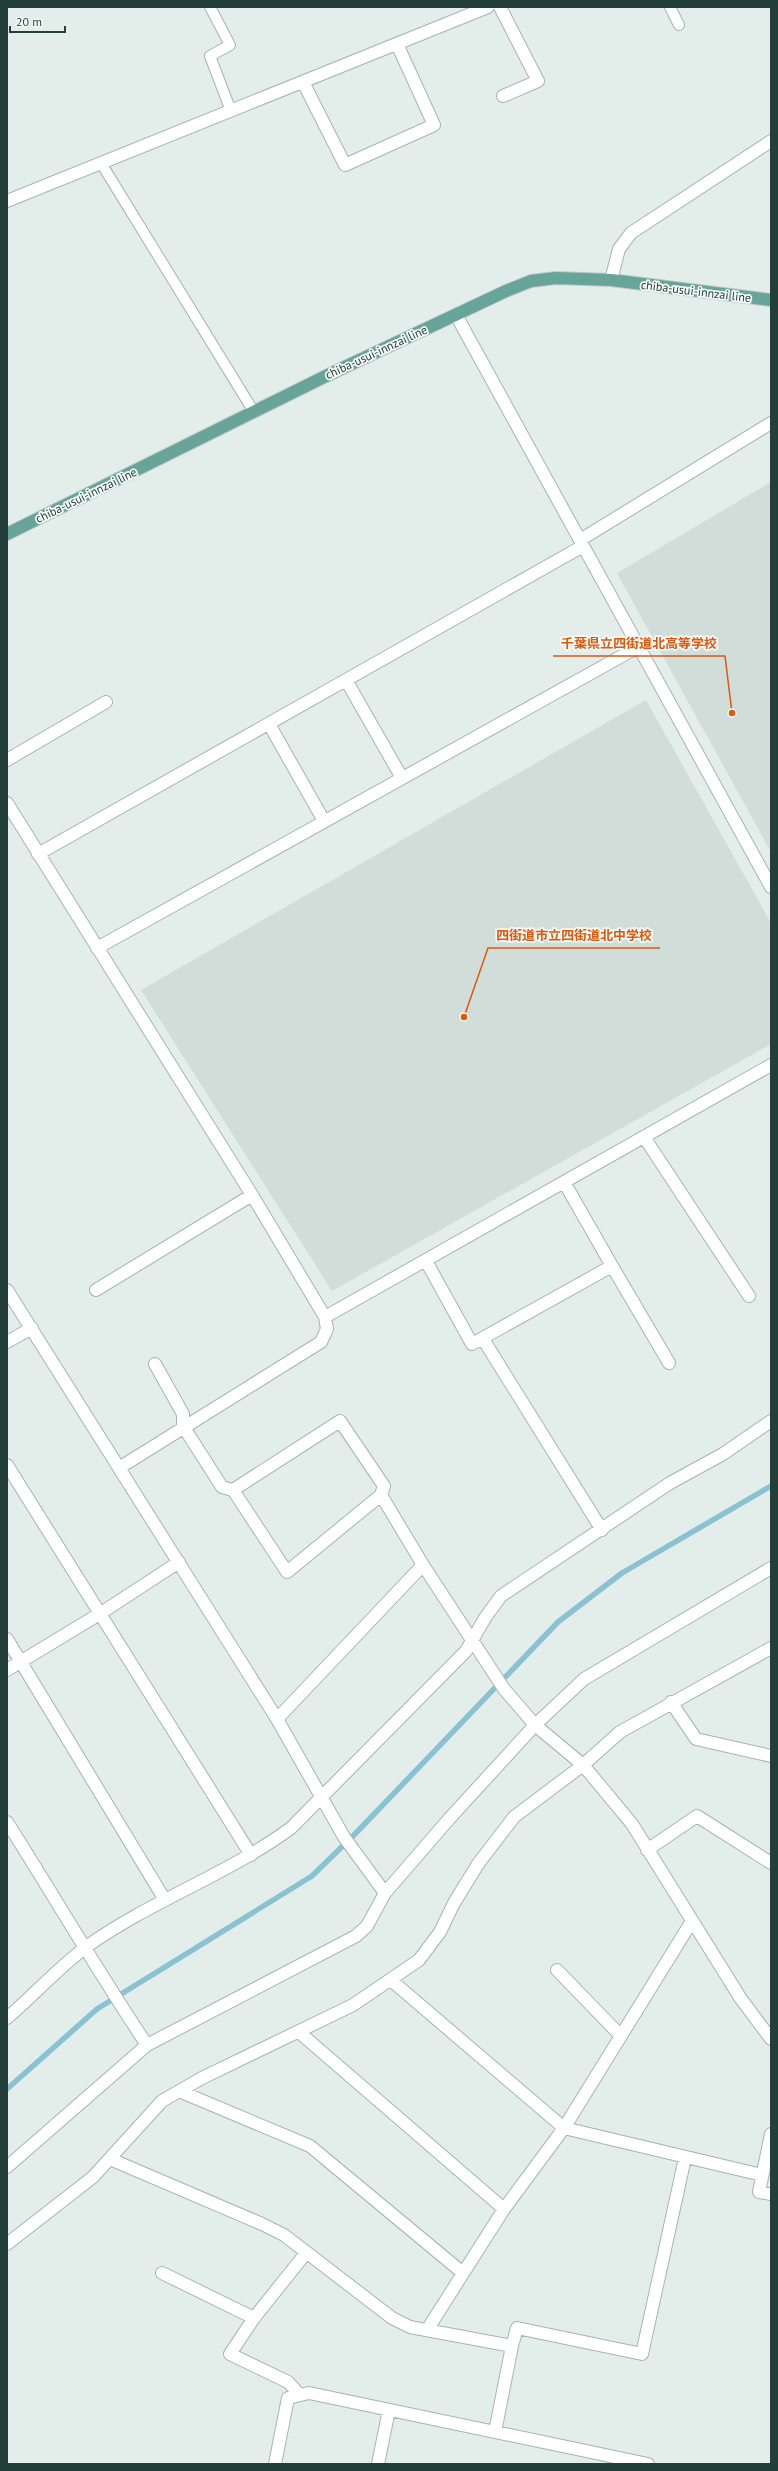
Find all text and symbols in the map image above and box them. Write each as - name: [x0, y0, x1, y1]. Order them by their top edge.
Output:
- scale bar: [10, 8, 65, 34]
- text: 20 m: [16, 14, 42, 29]
- street label: chiba-usui-innzai line: [640, 277, 752, 305]
- street label: chiba-usui-innzai line: [323, 322, 429, 382]
- street label: chiba-usui-innzai line: [33, 464, 139, 526]
- callout: 千葉県立四街道北高等学校: [553, 631, 725, 656]
- text: 千葉県立四街道北高等学校: [561, 635, 717, 652]
- callout: 四街道市立四街道北中学校: [488, 923, 660, 948]
- text: 四街道市立四街道北中学校: [496, 927, 652, 944]

